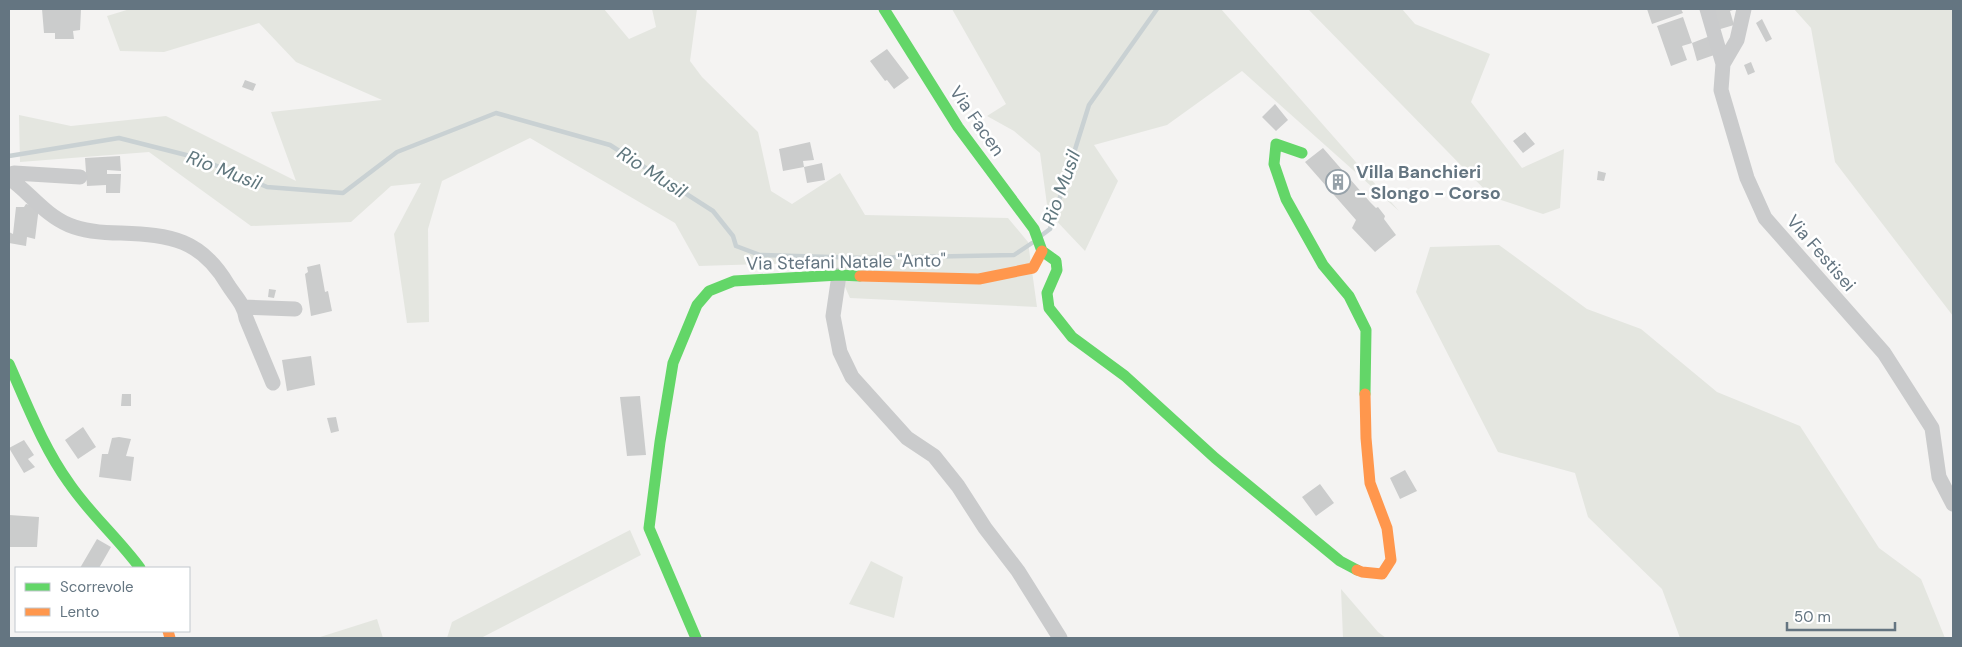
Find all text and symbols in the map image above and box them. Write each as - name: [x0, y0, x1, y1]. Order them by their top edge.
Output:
- street label: Via Facen: [944, 81, 1010, 161]
- water label: Rio Musil: [613, 140, 692, 204]
- water label: Rio Musil: [183, 144, 266, 196]
- water label: Rio Musil: [1036, 146, 1086, 229]
- place label: Villa Banchieri - Slongo - Corso: [1356, 160, 1501, 205]
- building icon: Villa Banchieri - Slongo - Corso: [1325, 169, 1351, 195]
- street label: Via Festisei: [1781, 210, 1861, 296]
- street label: Via Stefani Natale "Anto": [746, 248, 946, 276]
- legend: [15, 567, 190, 632]
- text: Scorrevole: [60, 577, 134, 597]
- scale bar: [1787, 600, 1894, 632]
- text: Lento: [60, 602, 99, 622]
- text: 50 m: [1794, 607, 1831, 627]

